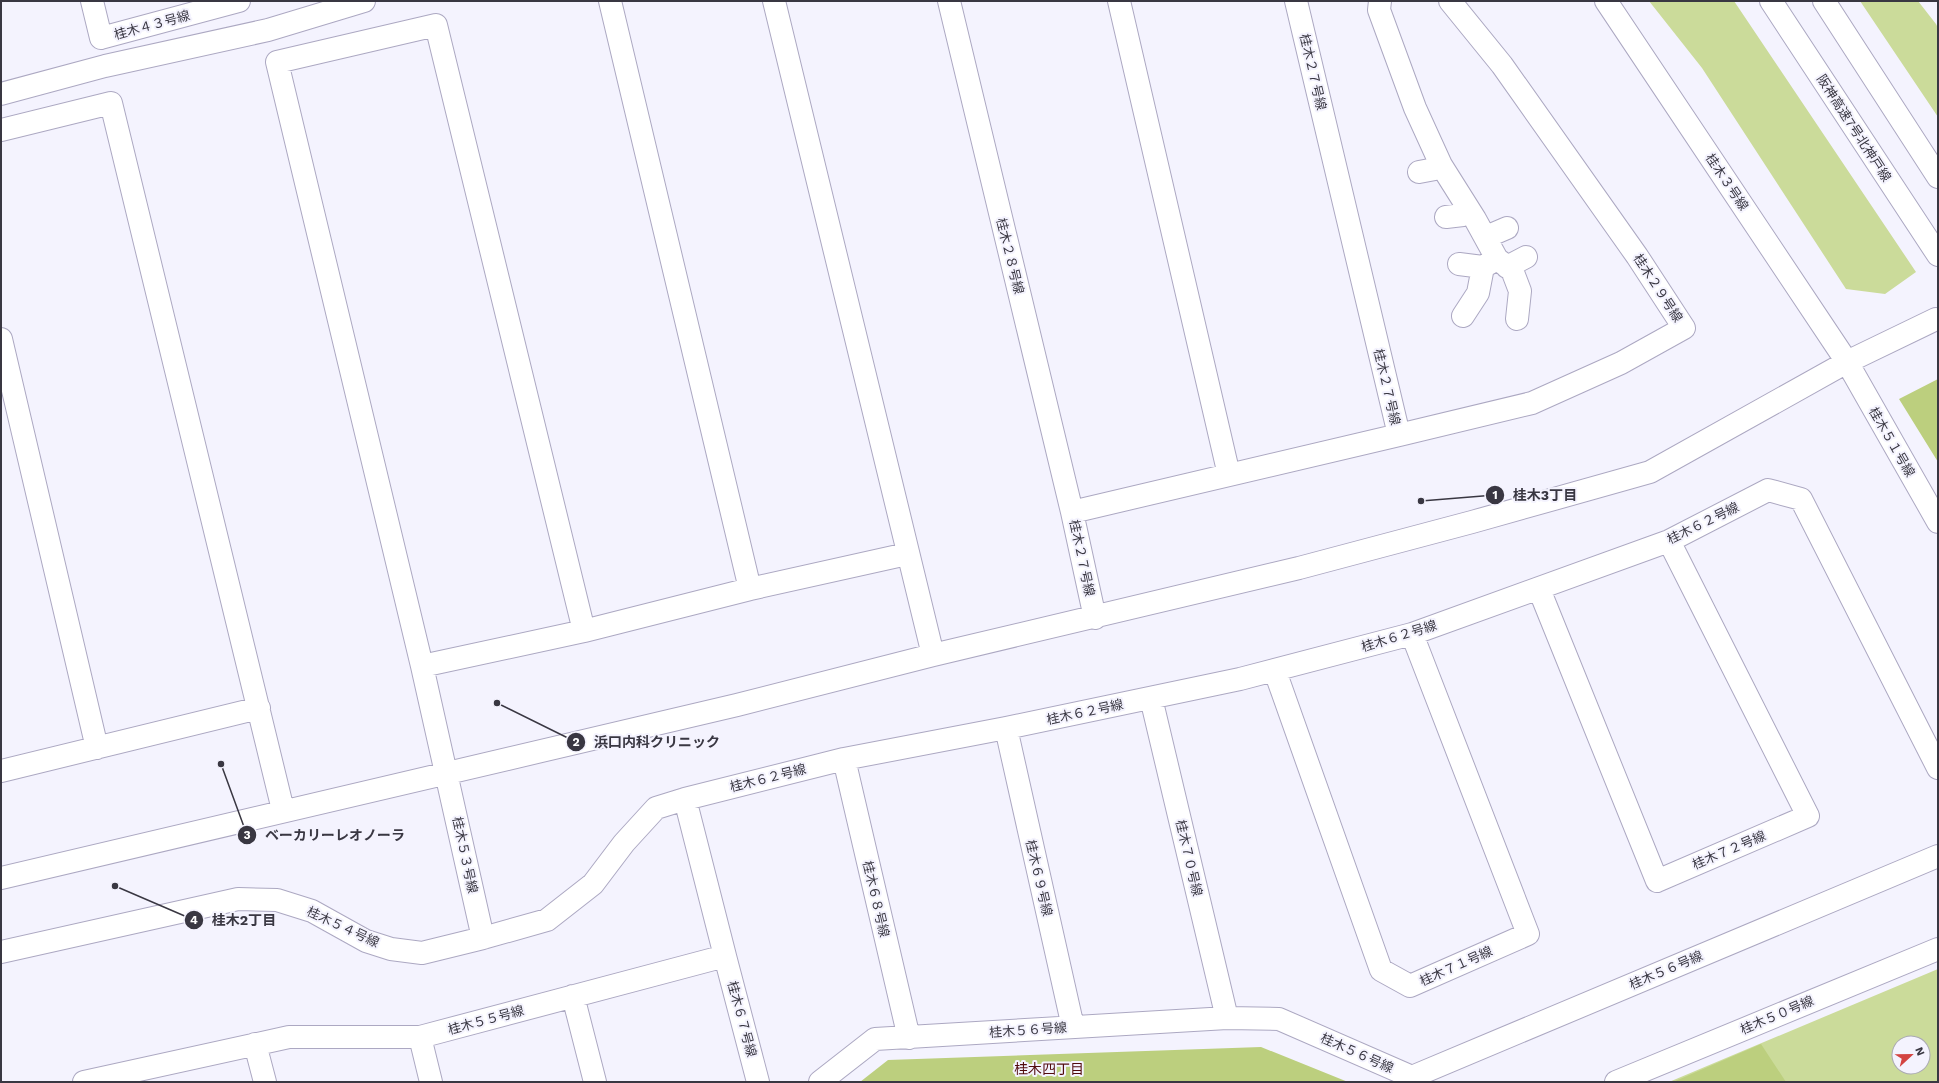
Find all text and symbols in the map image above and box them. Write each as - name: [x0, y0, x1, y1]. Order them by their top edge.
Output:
- street label: 桂木４３号線: [112, 8, 192, 42]
- street label: 桂木２７号線: [1297, 32, 1329, 112]
- street label: 阪神高速7号北神戸線: [1814, 72, 1894, 184]
- street label: 桂木３号線: [1703, 151, 1751, 213]
- street label: 桂木２８号線: [993, 216, 1027, 296]
- street label: 桂木２９号線: [1630, 251, 1686, 325]
- street label: 桂木２７号線: [1371, 347, 1403, 427]
- street label: 桂木５１号線: [1866, 404, 1918, 480]
- callout: 桂木3丁目: [1485, 482, 1585, 508]
- text: 桂木3丁目: [1513, 487, 1577, 503]
- text: 1: [1492, 488, 1498, 502]
- street label: 桂木６２号線: [1665, 499, 1741, 547]
- street label: 桂木２７号線: [1067, 518, 1097, 598]
- street label: 桂木６２号線: [1360, 617, 1438, 655]
- street label: 桂木６２号線: [1045, 697, 1125, 727]
- callout: 浜口内科クリニック: [566, 729, 728, 755]
- text: 浜口内科クリニック: [594, 734, 720, 750]
- text: 2: [572, 735, 580, 749]
- street label: 桂木６２号線: [728, 761, 808, 795]
- street label: 桂木５３号線: [450, 815, 480, 895]
- street label: 桂木７０号線: [1173, 818, 1205, 898]
- callout: ベーカリーレオノーラ: [237, 822, 413, 848]
- text: ベーカリーレオノーラ: [265, 827, 405, 843]
- text: 3: [243, 828, 251, 842]
- street label: 桂木７２号線: [1690, 828, 1768, 872]
- street label: 桂木６９号線: [1023, 838, 1055, 918]
- street label: 桂木６８号線: [860, 859, 892, 939]
- street label: 桂木５４号線: [304, 904, 382, 950]
- callout: 桂木2丁目: [184, 907, 284, 933]
- text: 桂木2丁目: [212, 912, 276, 928]
- text: 4: [190, 913, 198, 927]
- street label: 桂木７１号線: [1417, 943, 1495, 989]
- street label: 桂木５６号線: [1627, 948, 1705, 992]
- street label: 桂木６７号線: [725, 979, 759, 1059]
- street label: 桂木５０号線: [1738, 993, 1816, 1037]
- street label: 桂木５５号線: [446, 1003, 526, 1037]
- street label: 桂木５６号線: [989, 1020, 1067, 1040]
- street label: 桂木５６号線: [1318, 1030, 1396, 1076]
- north arrow: [1891, 1035, 1931, 1075]
- text: N: [1912, 1045, 1927, 1058]
- district label: 桂木四丁目: [1014, 1061, 1084, 1077]

